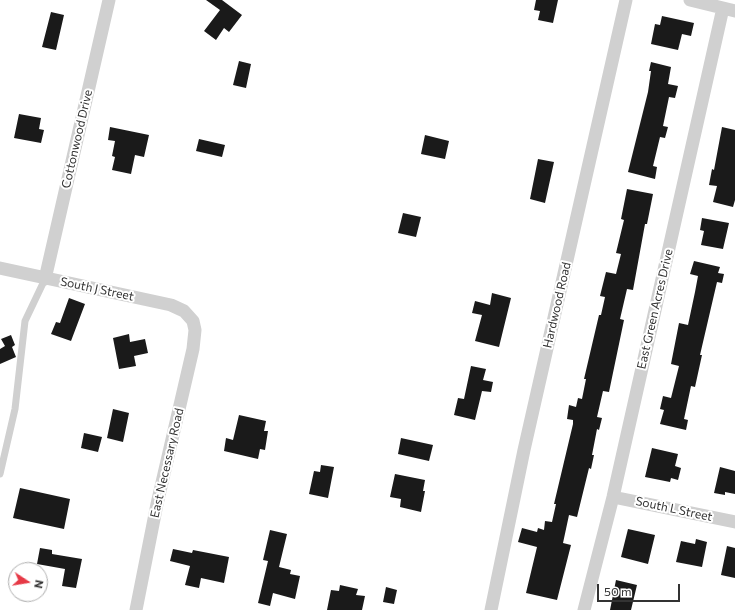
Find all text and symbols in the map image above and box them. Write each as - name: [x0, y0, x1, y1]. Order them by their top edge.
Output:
- street label: Cottonwood Drive: [59, 88, 95, 190]
- street label: East Green Acres Drive: [634, 248, 676, 370]
- street label: Hardwood Road: [540, 261, 574, 349]
- street label: South J Street: [59, 274, 135, 304]
- street label: East Necessary Road: [147, 407, 187, 519]
- street label: South L Street: [634, 494, 714, 524]
- north arrow: [8, 562, 48, 602]
- scale bar: [599, 576, 682, 602]
- text: N: [32, 579, 46, 590]
- text: 50 m: [604, 584, 632, 598]

